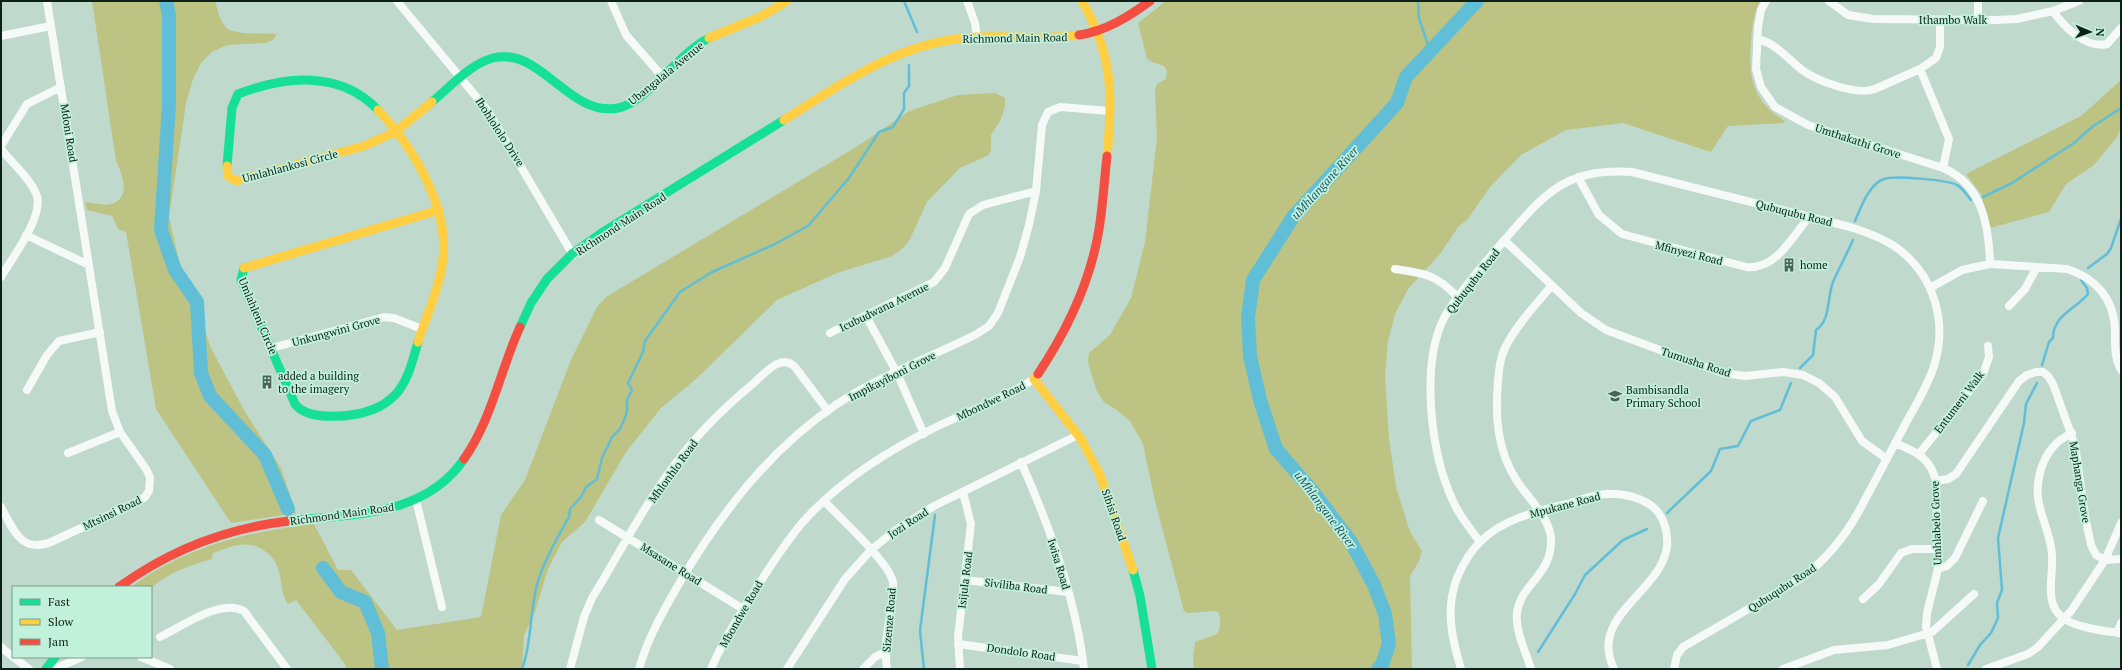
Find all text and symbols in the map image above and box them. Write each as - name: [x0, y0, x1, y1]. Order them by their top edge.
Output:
- north arrow: [2070, 12, 2110, 52]
- street label: Ithambo Walk: [1919, 13, 1987, 27]
- text: N: [2093, 28, 2107, 37]
- street label: Richmond Main Road: [962, 30, 1068, 46]
- street label: Ubangalala Avenue: [625, 38, 707, 108]
- street label: Ibohlololo Drive: [472, 95, 528, 170]
- street label: Mdoni Road: [57, 103, 81, 163]
- street label: Umthakathi Grove: [1813, 121, 1903, 162]
- water label: uMhlangane River: [1288, 142, 1362, 222]
- street label: Umlahlankosi Circle: [241, 146, 340, 186]
- street label: Richmond Main Road: [573, 190, 669, 258]
- street label: Qubuqubu Road: [1754, 197, 1834, 229]
- street label: Mfinyezi Road: [1654, 238, 1724, 268]
- street label: Qubuqubu Road: [1443, 246, 1503, 316]
- building icon: home: [1781, 257, 1797, 273]
- place label: home: [1800, 258, 1828, 272]
- street label: Umlahleni Circle: [236, 275, 281, 357]
- street label: Icubudwana Avenue: [837, 279, 931, 335]
- street label: Unkungwini Grove: [290, 312, 382, 349]
- street label: Tumusha Road: [1659, 344, 1733, 380]
- street label: Impikayiboni Grove: [846, 348, 938, 404]
- street label: Entumeni Walk: [1931, 368, 1987, 436]
- place label: added a building to the imagery: [278, 369, 359, 396]
- building icon: added a building to the imagery: [259, 374, 275, 390]
- street label: Mbondwe Road: [954, 378, 1028, 424]
- place label: Bambisandla Primary School: [1626, 383, 1701, 410]
- school or university icon: Bambisandla Primary School: [1607, 388, 1623, 404]
- street label: Mhlonhlo Road: [645, 437, 701, 505]
- street label: Maphanga Grove: [2067, 440, 2093, 524]
- water label: uMhlangane River: [1291, 468, 1360, 552]
- street label: Umhlabelo Grove: [1928, 480, 1944, 565]
- street label: Sibisi Road: [1099, 487, 1129, 543]
- street label: Mpukane Road: [1528, 489, 1602, 521]
- street label: Mtsinsi Road: [80, 493, 144, 533]
- street label: Richmond Main Road: [289, 500, 395, 528]
- street label: Jozi Road: [885, 505, 931, 541]
- street label: Iwisa Road: [1045, 537, 1073, 591]
- street label: Msasane Road: [638, 540, 704, 588]
- street label: Isijula Road: [955, 551, 975, 609]
- street label: Qubuqubu Road: [1745, 561, 1819, 615]
- street label: Siviliba Road: [984, 575, 1048, 597]
- street label: Mbondwe Road: [716, 578, 766, 650]
- legend: [12, 586, 152, 658]
- street label: Sizenze Road: [879, 587, 899, 653]
- text: Fast: [48, 594, 71, 609]
- text: Slow: [48, 614, 74, 629]
- text: Jam: [48, 634, 69, 649]
- street label: Dondolo Road: [986, 640, 1056, 664]

